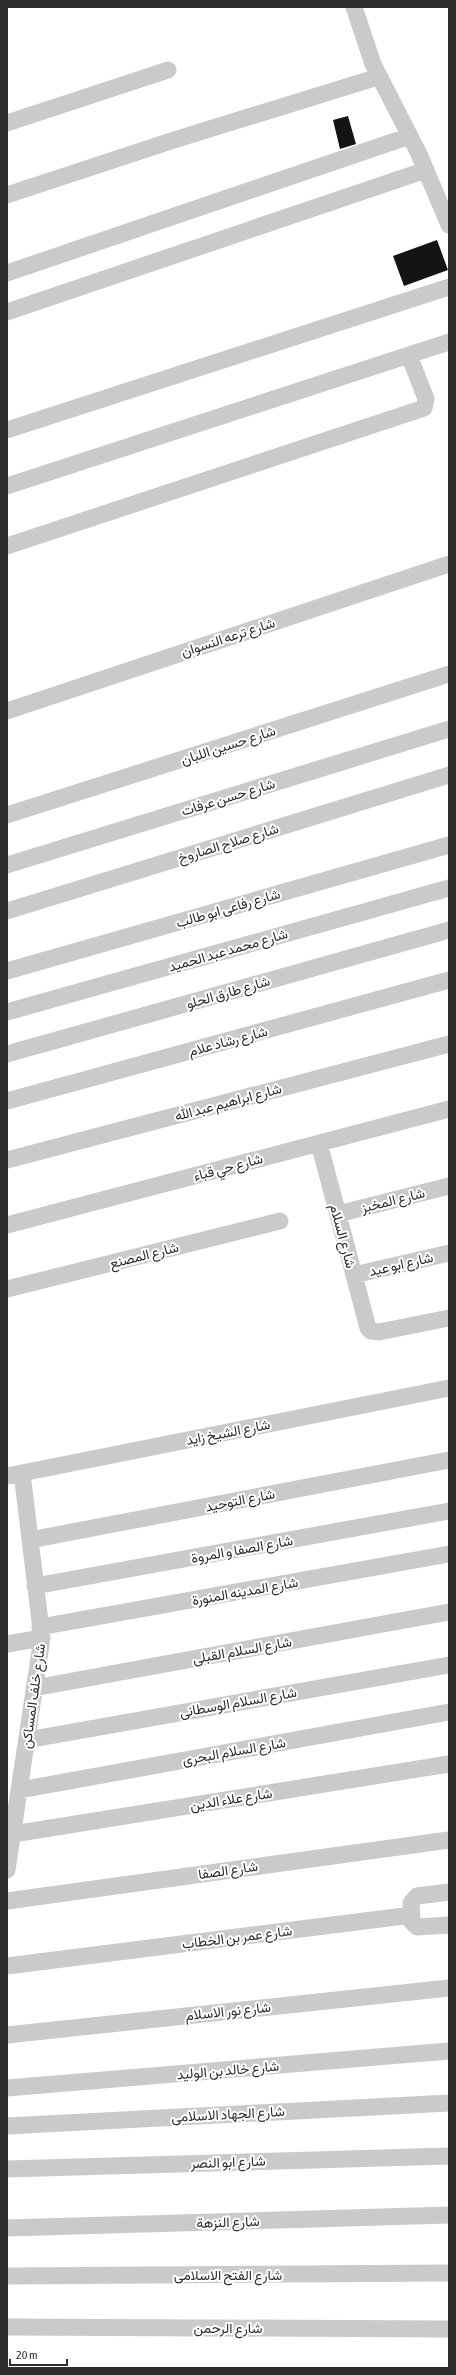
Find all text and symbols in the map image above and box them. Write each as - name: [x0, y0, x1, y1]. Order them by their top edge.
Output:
- street label: شارع ترعه النسوان: [179, 614, 278, 663]
- street label: شارع حسين اللبان: [179, 722, 278, 771]
- street label: شارع حسن عرفات: [179, 775, 278, 822]
- street label: شارع صلاح الصاروخ: [176, 820, 281, 869]
- street label: شارع رفاعى ابو طالب: [174, 885, 283, 933]
- street label: شارع محمد عبد الحميد: [166, 925, 290, 978]
- street label: شارع طارق الحلو: [184, 972, 273, 1014]
- street label: شارع رشاد علام: [187, 1023, 270, 1062]
- street label: شارع ابراهيم عبد الله: [173, 1080, 284, 1127]
- street label: شارع حي قباء: [192, 1150, 265, 1188]
- street label: شارع المخبز: [358, 1184, 427, 1219]
- street label: شارع السلام: [324, 1202, 359, 1271]
- street label: شارع المصنع: [108, 1239, 181, 1274]
- street label: شارع ابو عيد: [367, 1249, 435, 1282]
- street label: شارع الشيخ زايد: [185, 1416, 272, 1451]
- street label: شارع التوحيد: [204, 1485, 277, 1518]
- street label: شارع الصفا و المروة: [190, 1532, 295, 1569]
- street label: شارع المدينه المنورة: [191, 1574, 300, 1611]
- street label: شارع السلام القبلى: [191, 1633, 293, 1670]
- street label: شارع خلف المساكن: [18, 1642, 51, 1750]
- street label: شارع السلام الوسطانى: [178, 1684, 298, 1723]
- street label: شارع السلام البحرى: [181, 1734, 288, 1771]
- street label: شارع علاء الدين: [189, 1785, 274, 1816]
- street label: شارع الصفا: [197, 1858, 259, 1885]
- street label: شارع عمر بن الخطاب: [181, 1922, 293, 1955]
- street label: شارع نور الاسلام: [184, 1999, 272, 2026]
- street label: شارع خالد بن الوليد: [176, 2058, 280, 2085]
- street label: شارع الجهاد الاسلامى: [171, 2103, 285, 2128]
- street label: شارع ابو النصر: [189, 2153, 266, 2174]
- street label: شارع النزهة: [196, 2213, 260, 2234]
- street label: شارع الفتح الاسلامى: [174, 2267, 282, 2286]
- street label: شارع الرحمن: [193, 2320, 263, 2339]
- scale bar: [10, 2341, 67, 2367]
- text: 20 m: [16, 2348, 38, 2362]

